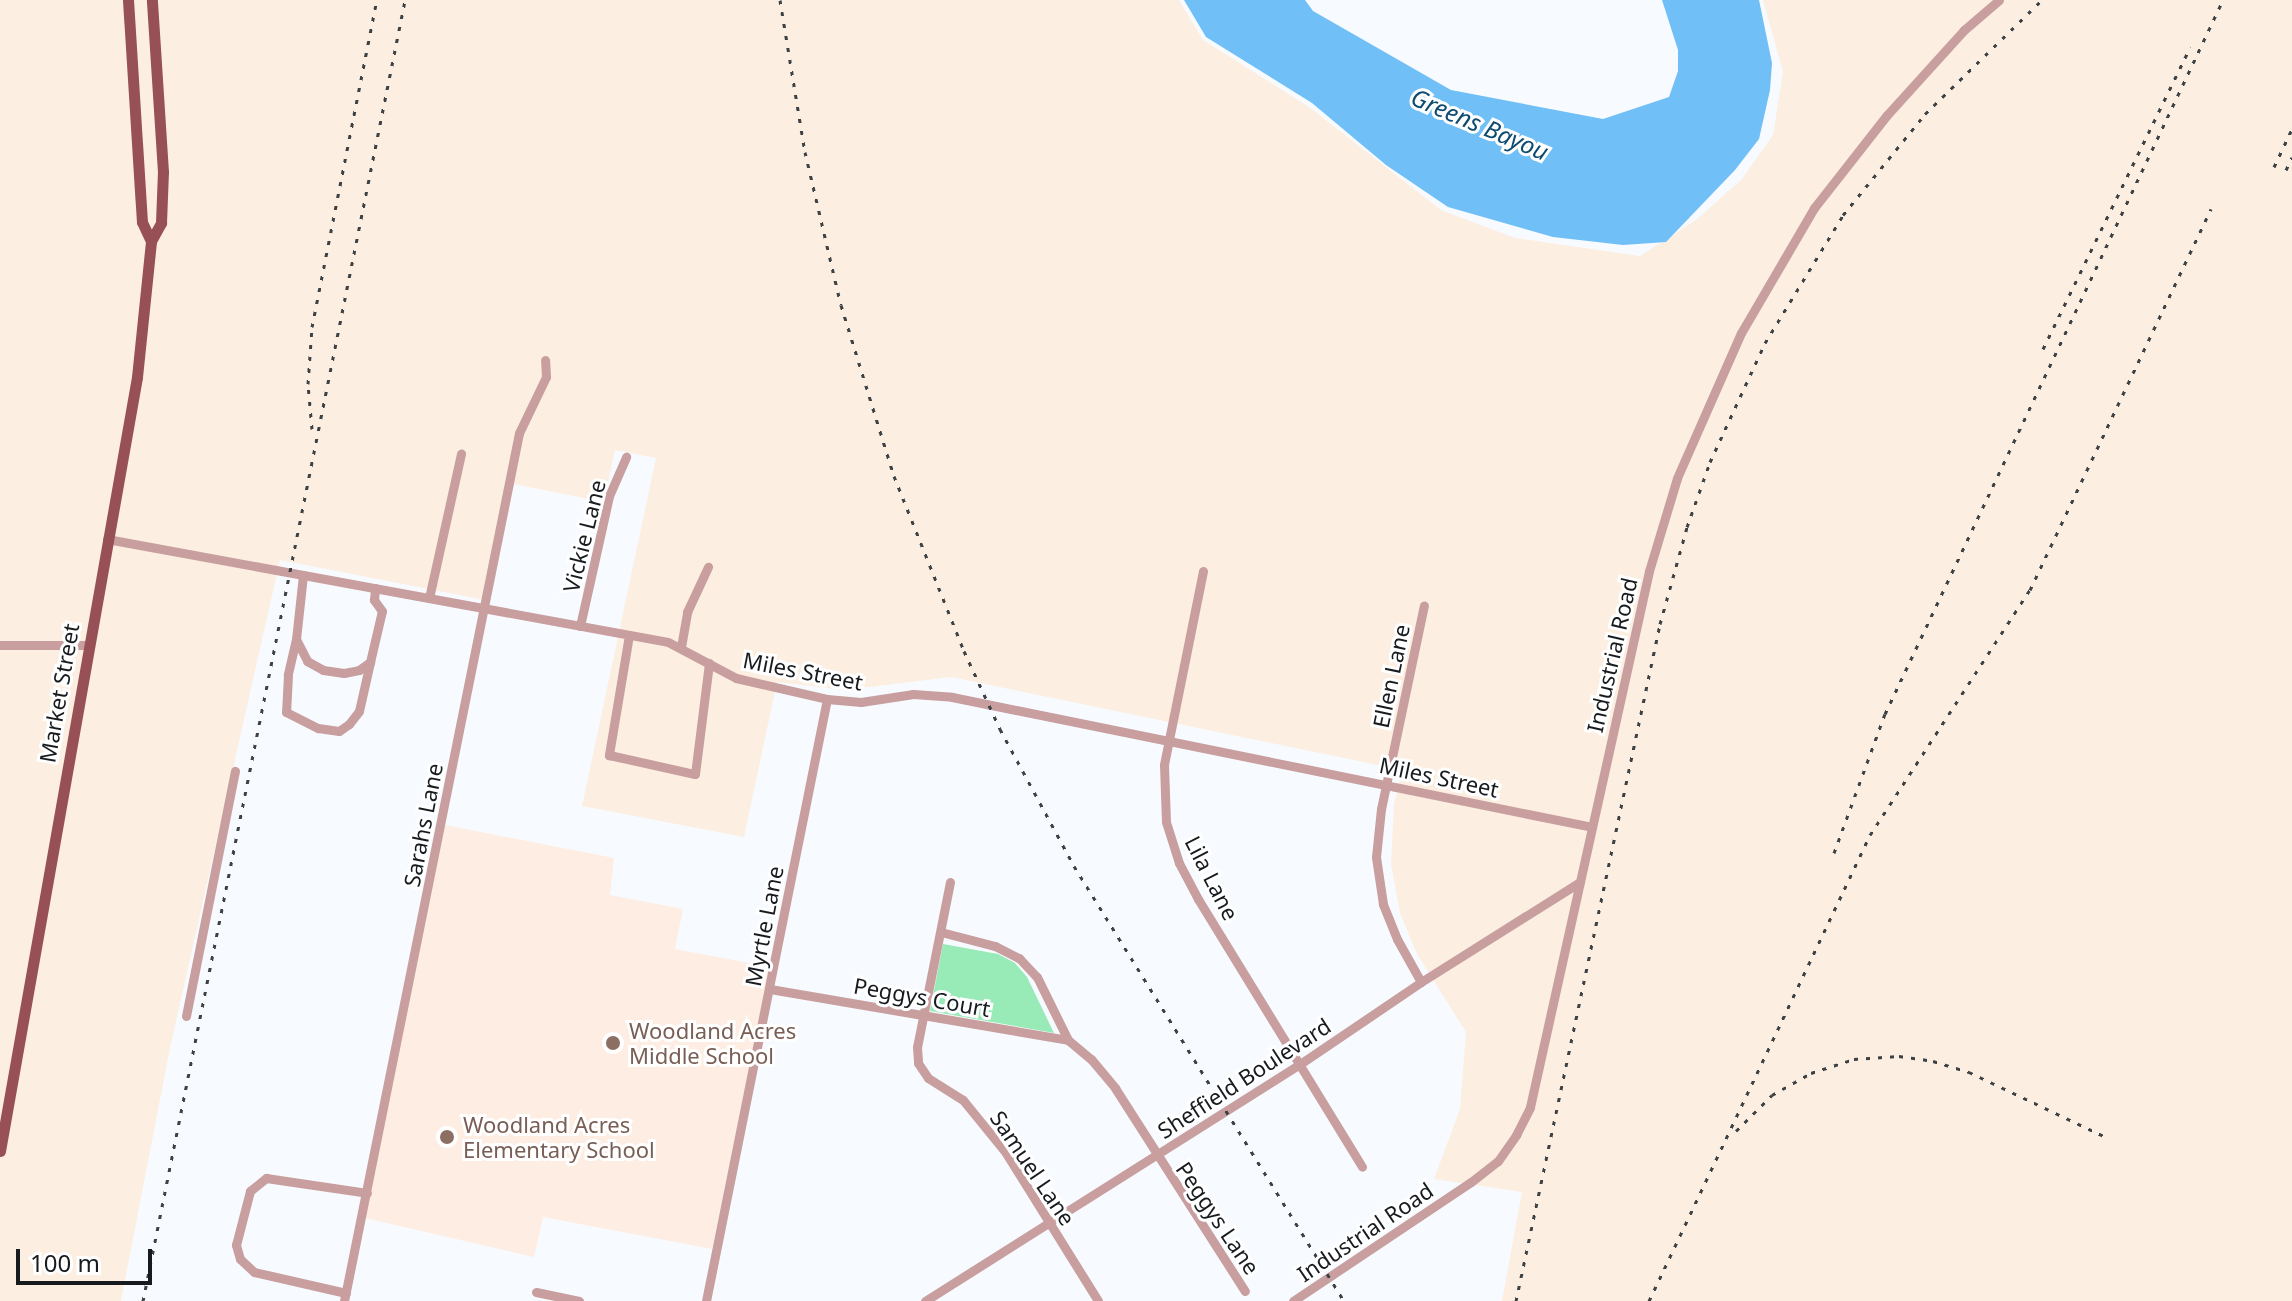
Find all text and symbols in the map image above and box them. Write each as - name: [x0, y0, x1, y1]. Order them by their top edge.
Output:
- water label: Greens Bayou: [1407, 82, 1553, 166]
- street label: Vickie Lane: [557, 477, 611, 595]
- street label: Industrial Road: [1581, 575, 1643, 735]
- street label: Market Street: [34, 621, 84, 765]
- street label: Ellen Lane: [1367, 622, 1415, 730]
- street label: Miles Street: [741, 646, 865, 696]
- street label: Miles Street: [1377, 751, 1501, 803]
- street label: Sarahs Lane: [398, 761, 448, 889]
- street label: Lila Lane: [1180, 832, 1244, 924]
- street label: Myrtle Lane: [739, 864, 789, 988]
- street label: Peggys Court: [852, 972, 992, 1022]
- street label: Sheffield Boulevard: [1153, 1012, 1335, 1144]
- place label: Woodland Acres Middle School: [629, 1017, 796, 1068]
- marker: Woodland Acres Middle School: [604, 1034, 622, 1052]
- street label: Samuel Lane: [985, 1106, 1081, 1230]
- place label: Woodland Acres Elementary School: [463, 1111, 655, 1162]
- marker: Woodland Acres Elementary School: [438, 1128, 456, 1146]
- street label: Peggys Lane: [1171, 1157, 1265, 1279]
- street label: Industrial Road: [1292, 1177, 1438, 1287]
- scale bar: [20, 1233, 156, 1283]
- text: 100 m: [30, 1246, 100, 1279]

